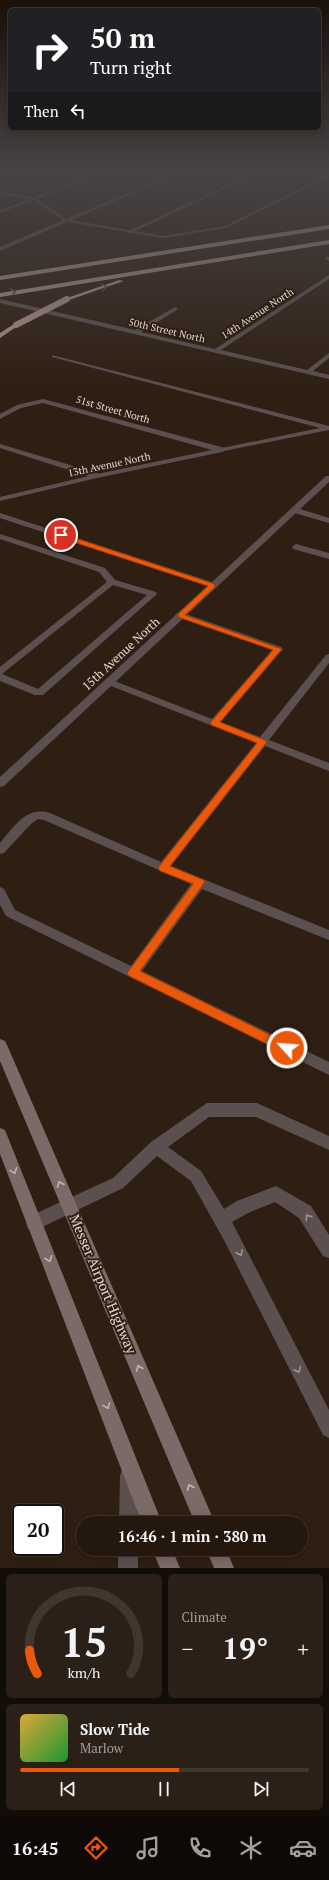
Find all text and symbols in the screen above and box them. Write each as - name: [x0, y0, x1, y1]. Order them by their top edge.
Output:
- text: 50 m: [90, 19, 155, 56]
- icon: right: [24, 24, 76, 76]
- text: Turn right: [90, 55, 172, 79]
- icon: left: [67, 100, 89, 122]
- text: Then: [24, 101, 59, 121]
- one-way arrow: [100, 283, 107, 292]
- street label: 14th Avenue North: [219, 285, 296, 342]
- one-way arrow: [10, 289, 16, 297]
- street label: 50th Street North: [127, 315, 206, 346]
- street label: 51st Street North: [74, 393, 152, 426]
- street label: 13th Avenue North: [67, 449, 152, 480]
- pin: [44, 518, 78, 552]
- icon: arrive: [50, 524, 72, 546]
- street label: 15th Avenue North: [79, 614, 163, 693]
- position arrow: [266, 1027, 308, 1069]
- one-way arrow: [10, 1168, 18, 1175]
- one-way arrow: [56, 1180, 64, 1187]
- street label: Messer Airport Highway: [65, 1211, 142, 1357]
- one-way arrow: [306, 1215, 313, 1222]
- one-way arrow: [235, 1249, 243, 1257]
- one-way arrow: [44, 1255, 52, 1262]
- one-way arrow: [135, 1364, 143, 1371]
- one-way arrow: [293, 1366, 300, 1373]
- one-way arrow: [102, 1402, 110, 1409]
- one-way arrow: [186, 1484, 194, 1491]
- speed limit sign: 20: [12, 1504, 64, 1556]
- text: 16:46 · 1 min · 380 m: [118, 1526, 266, 1546]
- text: Climate: [182, 1608, 227, 1626]
- text: 15: [60, 1614, 107, 1669]
- text: 19°: [222, 1628, 268, 1668]
- text: −: [182, 1634, 193, 1663]
- text: +: [297, 1634, 309, 1663]
- text: km/h: [67, 1663, 101, 1682]
- text: Slow Tide: [80, 1719, 150, 1739]
- text: Marlow: [80, 1739, 123, 1757]
- icon: previous: [57, 1778, 79, 1800]
- icon: pause: [153, 1778, 175, 1800]
- icon: next: [250, 1778, 272, 1800]
- icon: directions: [82, 1834, 110, 1862]
- icon: music: [134, 1834, 162, 1862]
- icon: phone: [186, 1834, 214, 1862]
- icon: climate: [237, 1834, 265, 1862]
- icon: car: [289, 1834, 317, 1862]
- text: 16:45: [12, 1836, 59, 1860]

